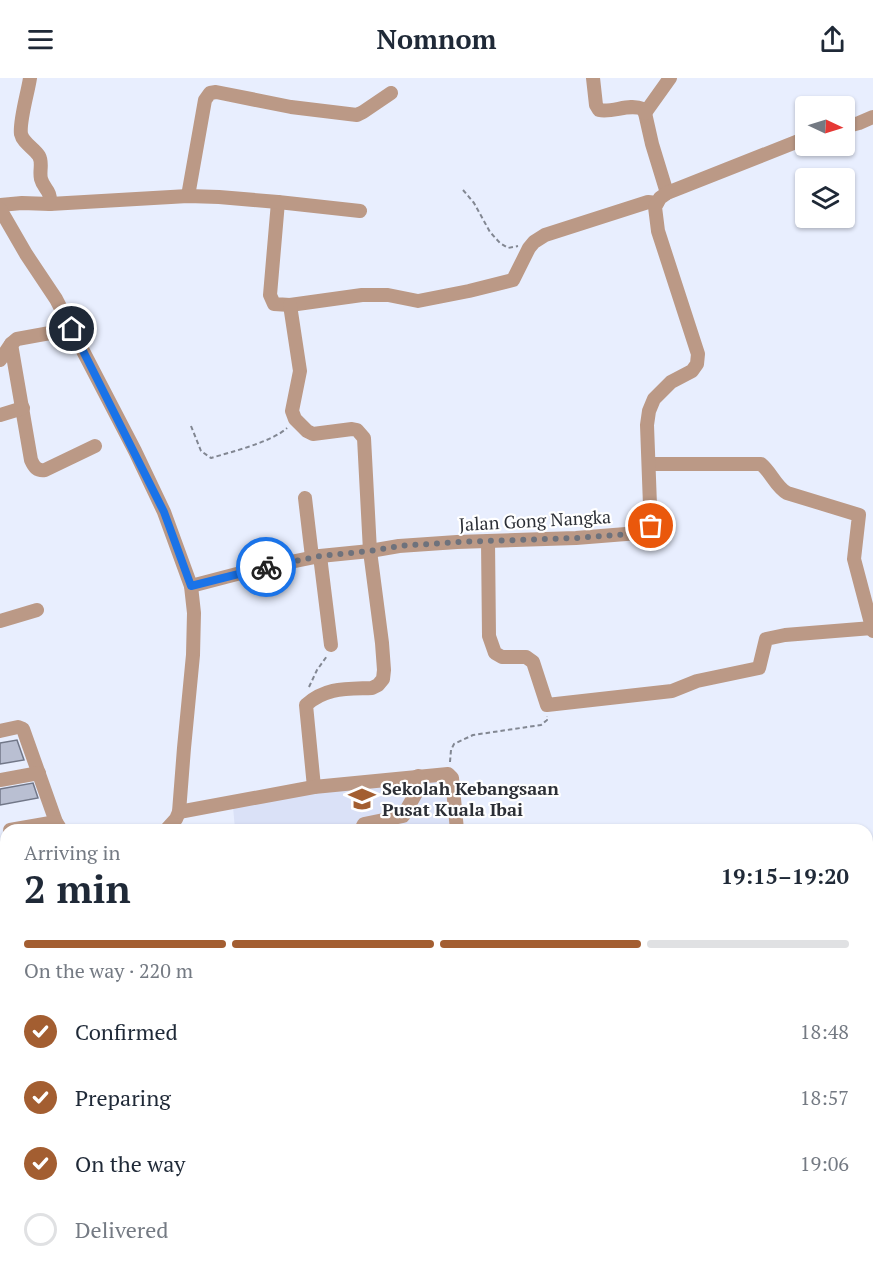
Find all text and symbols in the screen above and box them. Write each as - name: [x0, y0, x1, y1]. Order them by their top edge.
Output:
- text: Nomnom: [377, 21, 496, 57]
- icon: menu: [24, 23, 57, 56]
- icon: share: [816, 23, 849, 56]
- north arrow: [795, 96, 855, 156]
- map controls: [795, 96, 855, 228]
- button: layers: [795, 168, 855, 228]
- pin: [46, 303, 97, 354]
- icon: home: [55, 312, 88, 345]
- pin: [625, 500, 676, 551]
- street label: Jalan Gong Nangka: [458, 504, 612, 536]
- icon: bag: [634, 509, 667, 542]
- courier: [236, 537, 296, 597]
- icon: bike: [250, 551, 283, 584]
- place label: Sekolah Kebangsaan Pusat Kuala Ibai: [382, 776, 559, 821]
- school or university icon: Sekolah Kebangsaan Pusat Kuala Ibai: [347, 784, 377, 814]
- text: Arriving in: [24, 839, 120, 866]
- text: 19:15–19:20: [721, 861, 849, 890]
- text: 2 min: [24, 862, 131, 914]
- text: On the way · 220 m: [24, 957, 193, 984]
- icon: check: [24, 1015, 57, 1048]
- text: Confirmed: [75, 1017, 178, 1046]
- text: 18:48: [800, 1018, 849, 1045]
- icon: check: [24, 1081, 57, 1114]
- text: Preparing: [75, 1083, 171, 1112]
- text: 18:57: [800, 1084, 849, 1111]
- icon: check: [24, 1147, 57, 1180]
- text: On the way: [75, 1149, 185, 1178]
- text: 19:06: [800, 1150, 849, 1177]
- text: Delivered: [75, 1215, 168, 1244]

